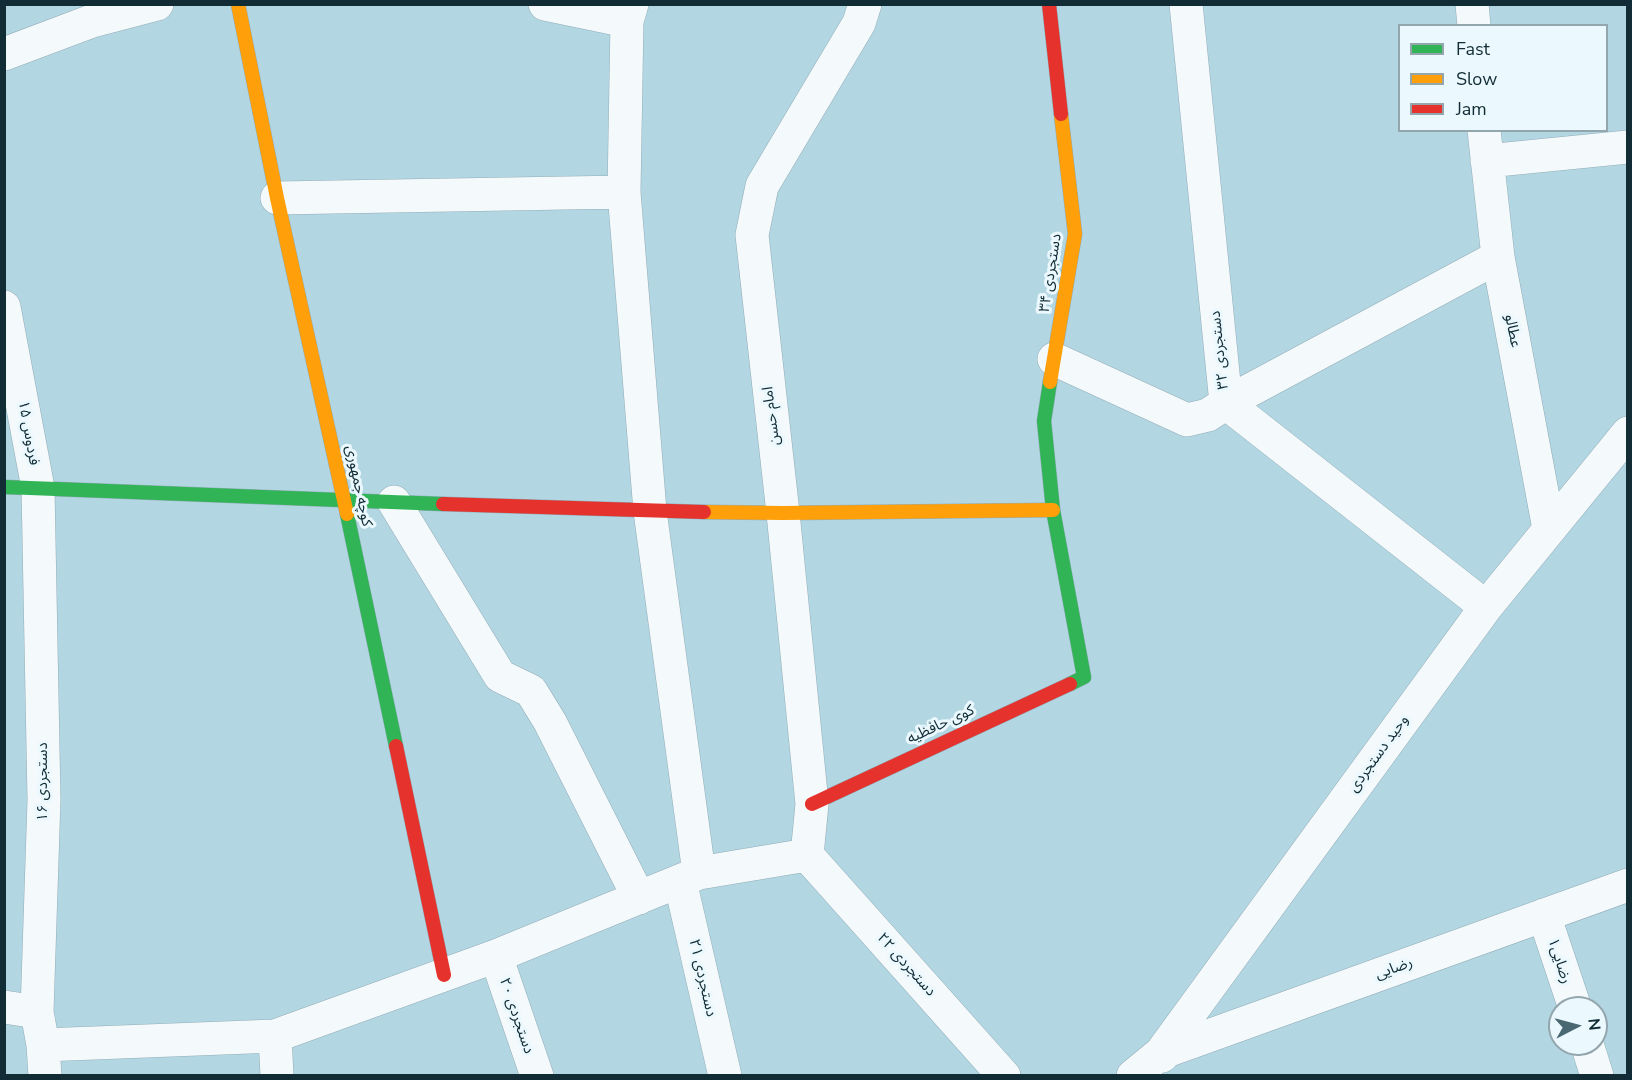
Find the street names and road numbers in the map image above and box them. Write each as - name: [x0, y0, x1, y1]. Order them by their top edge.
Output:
- street label: دستجردی ۳۴: [1036, 233, 1066, 313]
- street label: دستجردی ۳۲: [1207, 310, 1233, 390]
- street label: عطالو: [1500, 313, 1524, 349]
- street label: امام حسن: [759, 385, 785, 447]
- street label: فردوس ۱۵: [13, 399, 43, 467]
- street label: کوچه جمهوری: [341, 444, 375, 528]
- street label: کوی حافظیه: [905, 702, 977, 748]
- street label: وحید دستجردی: [1345, 712, 1413, 796]
- street label: دستجردی ۱۶: [34, 742, 52, 822]
- street label: دستجردی ۲۲: [873, 930, 939, 1000]
- street label: رضایی۱: [1543, 936, 1575, 986]
- street label: دستجردی ۲۱: [684, 937, 720, 1019]
- street label: رضایی: [1373, 954, 1415, 984]
- street label: دستجردی ۲۰: [495, 976, 537, 1056]

